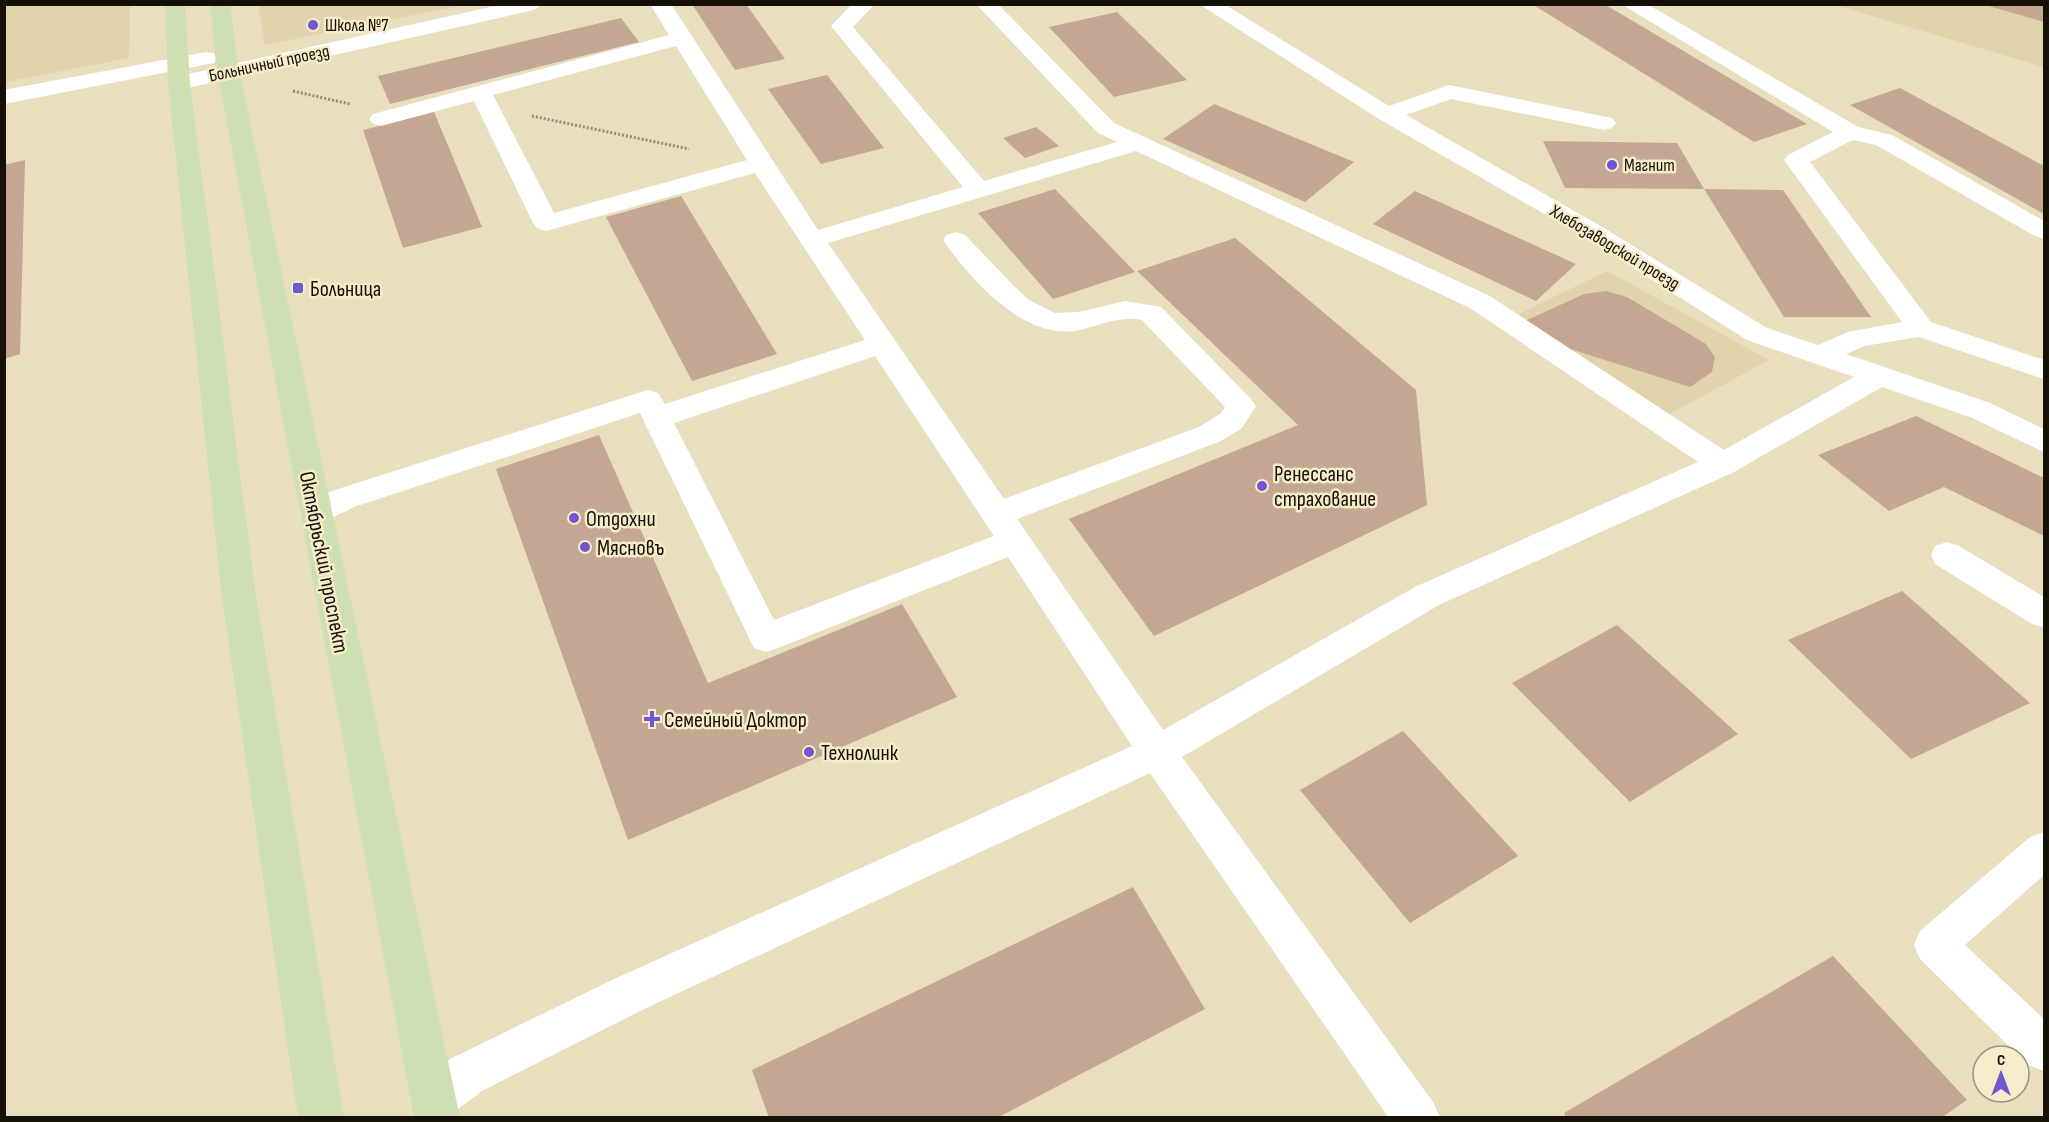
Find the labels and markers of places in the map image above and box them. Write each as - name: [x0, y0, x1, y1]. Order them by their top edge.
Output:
- place label: Школа №7: [325, 15, 389, 36]
- marker: Школа №7: [306, 18, 320, 32]
- place label: Магнит: [1624, 155, 1675, 176]
- marker: Магнит: [1605, 158, 1619, 172]
- place label: Больница: [310, 276, 381, 303]
- marker: Больница: [291, 281, 305, 295]
- place label: Ренессанс страхование: [1274, 461, 1376, 513]
- marker: Ренессанс страхование: [1255, 479, 1269, 493]
- place label: Отдохни: [586, 506, 656, 533]
- marker: Отдохни: [567, 511, 581, 525]
- place label: Мясновъ: [597, 535, 664, 562]
- marker: Мясновъ: [578, 540, 592, 554]
- place label: Семейный Доктор: [664, 707, 807, 734]
- marker: Семейный Доктор: [645, 712, 659, 726]
- place label: Технолинк: [821, 740, 899, 767]
- marker: Технолинк: [802, 745, 816, 759]

